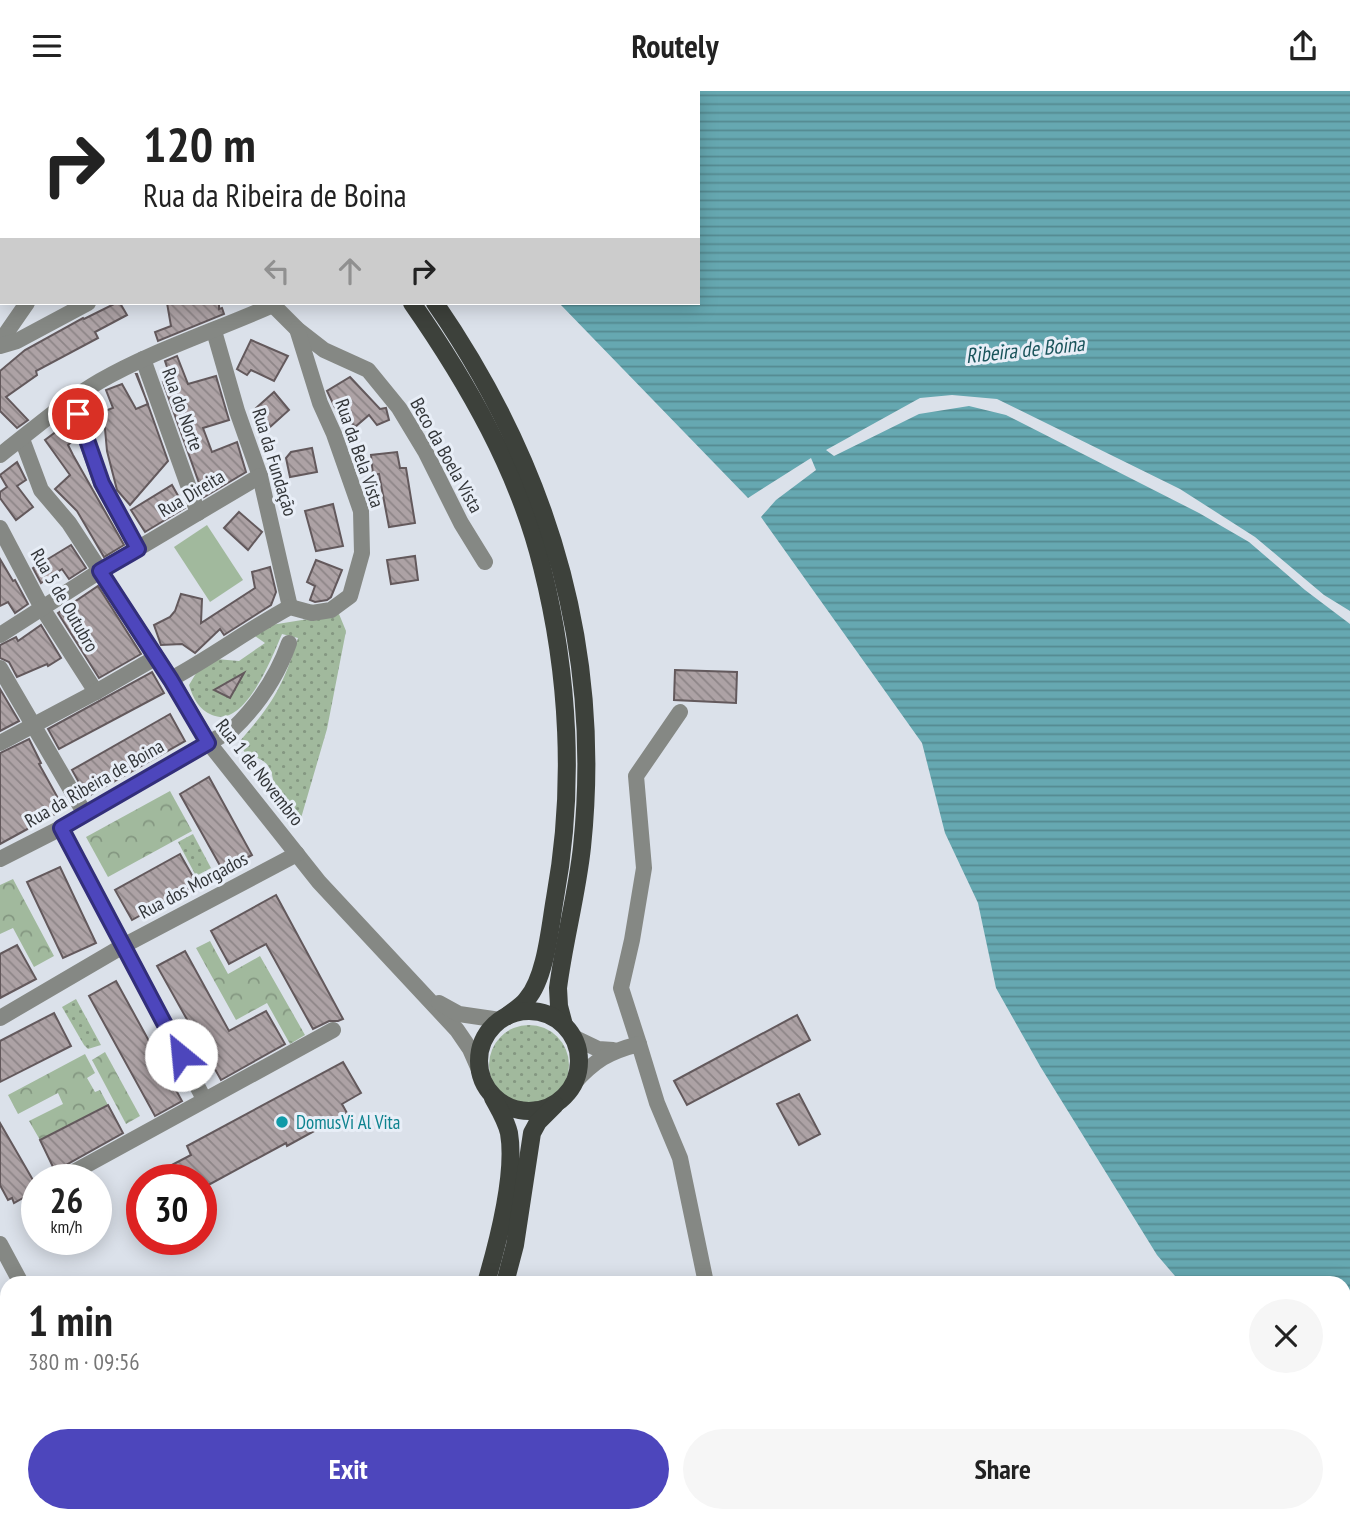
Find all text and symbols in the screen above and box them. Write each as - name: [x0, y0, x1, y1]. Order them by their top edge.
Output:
- text: Routely: [632, 25, 718, 67]
- icon: menu: [28, 27, 66, 65]
- icon: share: [1284, 27, 1322, 65]
- text: 120 m: [143, 112, 256, 176]
- icon: right: [28, 119, 119, 210]
- text: Rua da Ribeira de Boina: [143, 174, 407, 216]
- icon: left: [258, 252, 296, 290]
- icon: ahead: [331, 252, 369, 290]
- icon: right: [404, 252, 442, 290]
- water label: Ribeira de Boina: [964, 330, 1087, 369]
- street label: Rua do Norte: [157, 364, 209, 454]
- pin: [48, 384, 108, 444]
- street label: Beco da Boela Vista: [405, 393, 489, 517]
- icon: arrive: [59, 395, 97, 433]
- street label: Rua da Bela Vista: [330, 395, 390, 511]
- street label: Rua da Fundação: [247, 405, 303, 519]
- street label: Rua Direita: [153, 464, 229, 522]
- street label: Rua 5 de Outubro: [26, 544, 104, 656]
- street label: Rua 1 de Novembro: [211, 714, 309, 830]
- street label: Rua da Ribeira de Boina: [20, 733, 168, 833]
- street label: Rua dos Morgados: [134, 846, 252, 924]
- position arrow: [144, 1018, 218, 1092]
- place label: DomusVi Al Vita: [296, 1110, 400, 1134]
- marker: DomusVi Al Vita: [274, 1114, 290, 1130]
- speed limit sign: 30: [126, 1164, 217, 1255]
- text: 26: [50, 1177, 83, 1223]
- text: km/h: [51, 1215, 82, 1238]
- text: 1 min: [28, 1293, 113, 1348]
- button: close: [1249, 1299, 1323, 1373]
- text: 380 m · 09:56: [28, 1347, 140, 1376]
- button: Exit: [28, 1429, 669, 1509]
- button: Share: [683, 1429, 1323, 1509]

